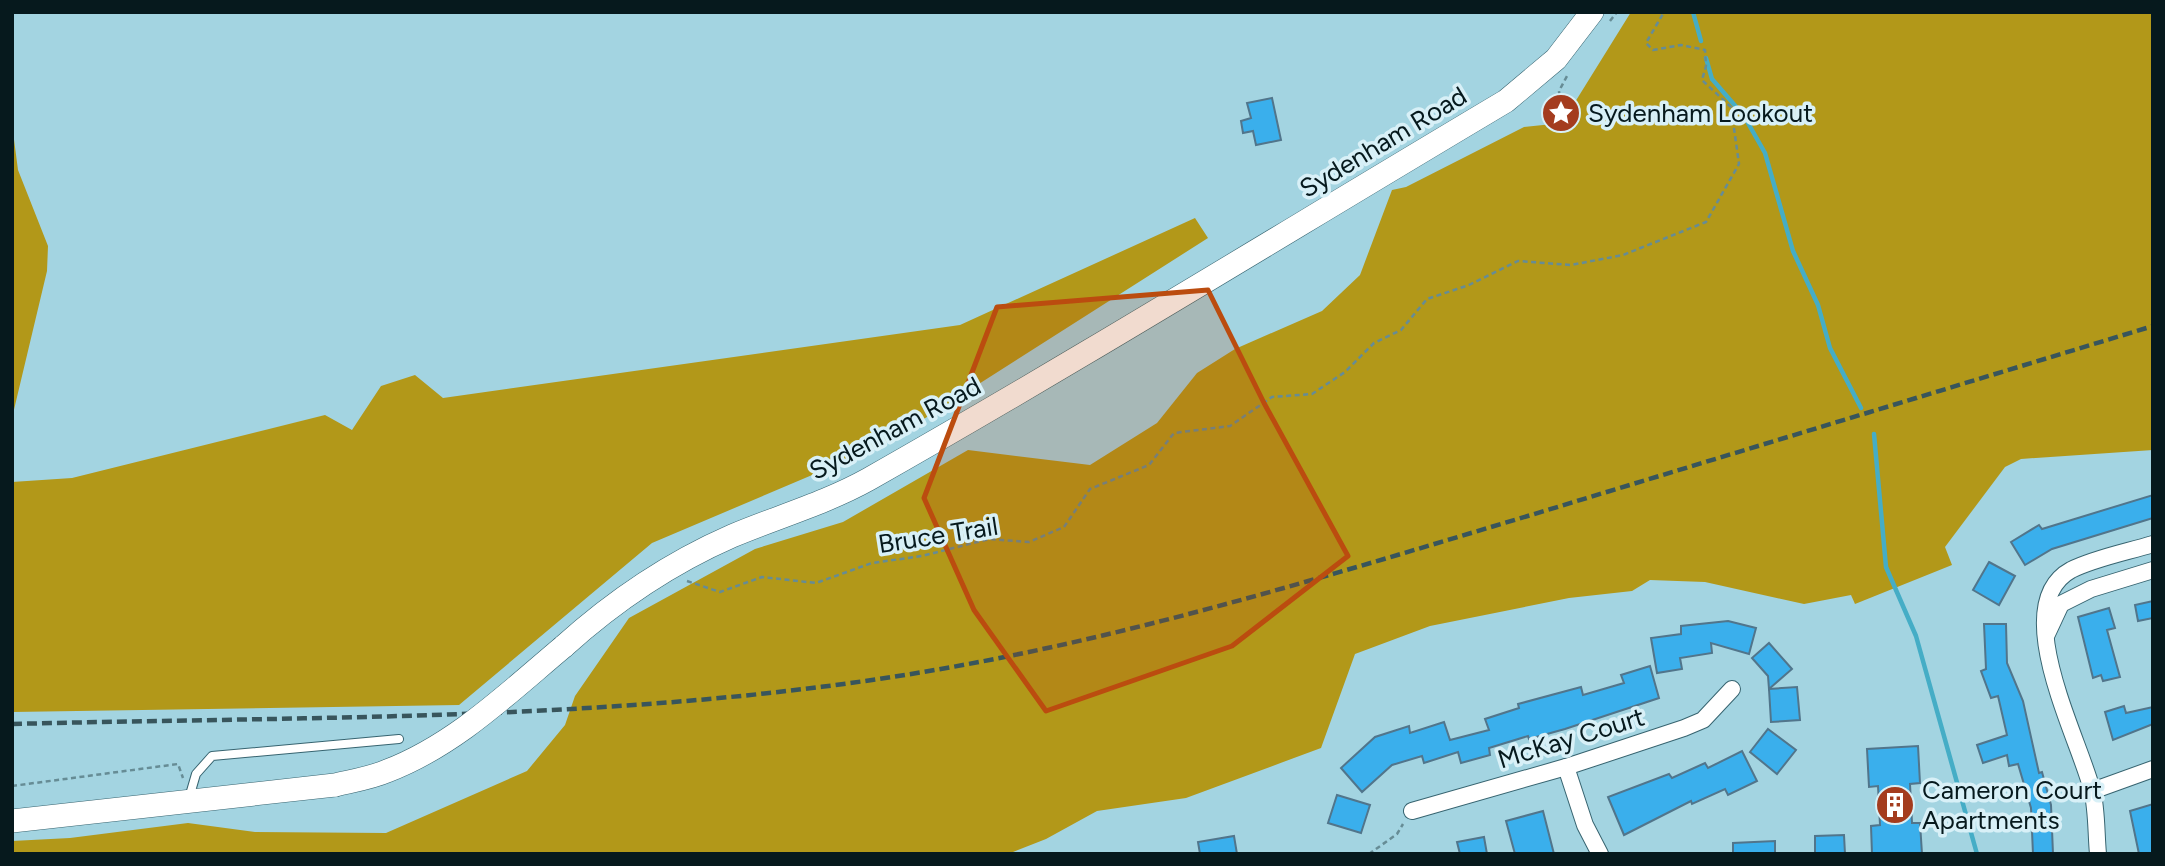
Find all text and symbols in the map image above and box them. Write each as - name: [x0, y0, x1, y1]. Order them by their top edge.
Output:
- street label: Sydenham Road: [1294, 79, 1472, 205]
- place icon: Sydenham Lookout: [1540, 92, 1582, 134]
- place label: Sydenham Lookout: [1588, 97, 1813, 129]
- street label: Sydenham Road: [804, 369, 986, 487]
- street label: Bruce Trail: [876, 510, 1000, 560]
- street label: McKay Court: [1494, 700, 1648, 775]
- place label: Cameron Court Apartments: [1922, 774, 2102, 836]
- building icon: Cameron Court Apartments: [1874, 784, 1916, 826]

